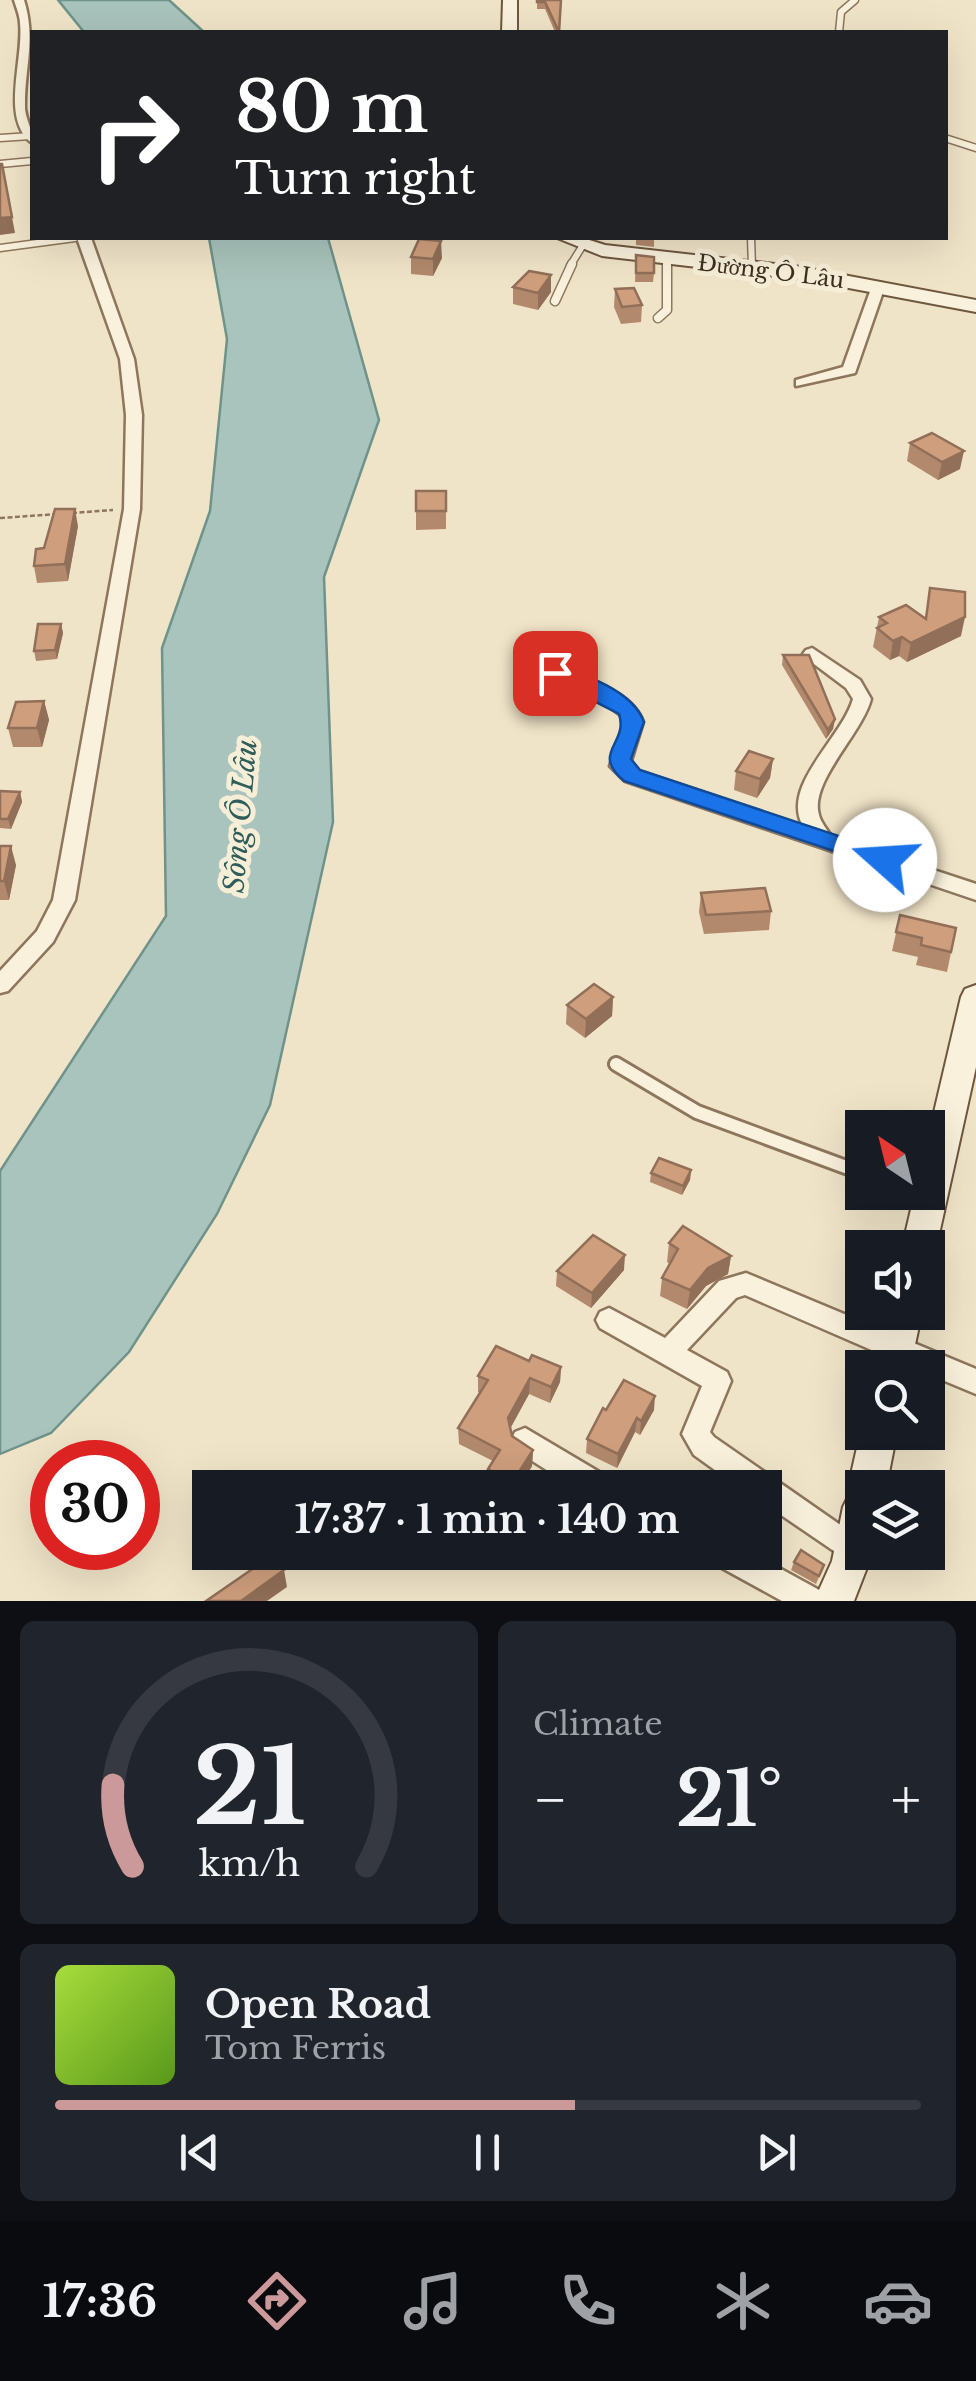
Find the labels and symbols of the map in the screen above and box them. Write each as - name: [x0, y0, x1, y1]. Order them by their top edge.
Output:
- street label: Đường Ô Lâu: [696, 248, 846, 294]
- pin: [513, 631, 598, 716]
- water label: Sông Ô Lâu: [216, 738, 265, 894]
- position arrow: [833, 808, 937, 912]
- north arrow: [845, 1110, 945, 1210]
- speed limit sign: 30: [30, 1440, 160, 1570]

